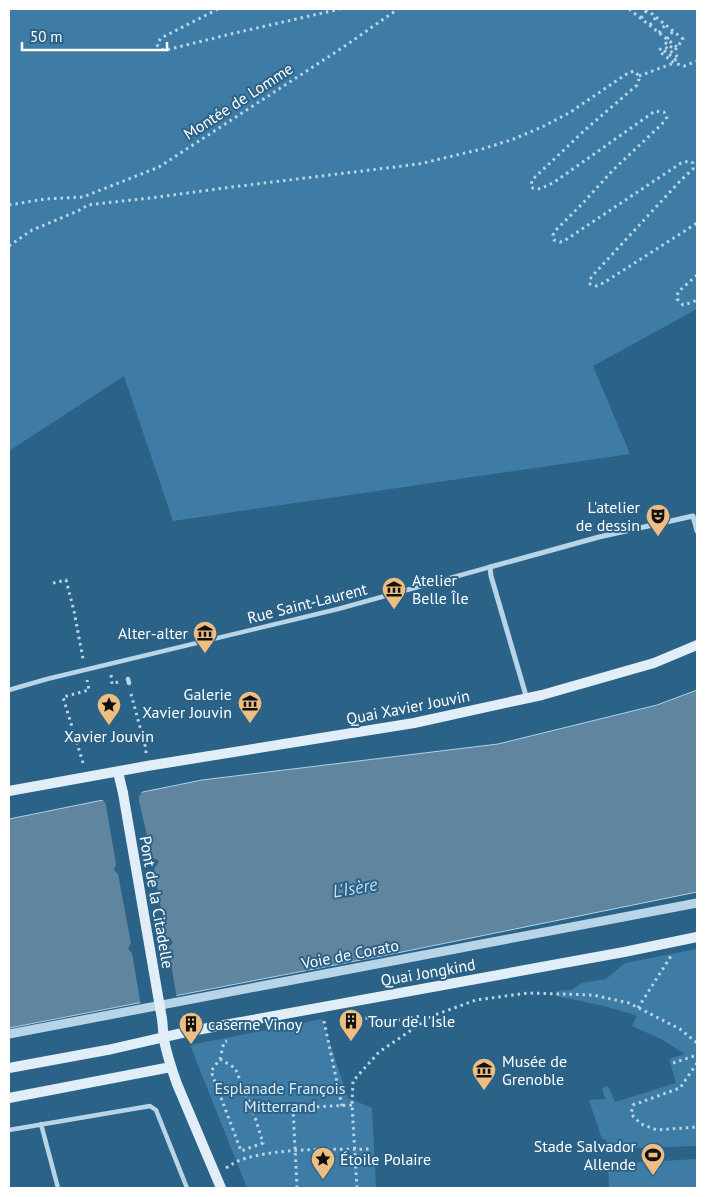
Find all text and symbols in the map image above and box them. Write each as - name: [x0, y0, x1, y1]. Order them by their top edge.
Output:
- scale bar: [22, 20, 168, 52]
- text: 50 m: [30, 27, 63, 46]
- street label: Montée de Lomme: [179, 58, 297, 144]
- place label: L'atelier de dessin: [576, 497, 641, 535]
- theatre icon: L'atelier de dessin: [645, 503, 671, 537]
- place label: Atelier Belle Île: [412, 570, 469, 608]
- museum icon: Atelier Belle Île: [381, 576, 407, 610]
- street label: Rue Saint-Laurent: [245, 578, 370, 628]
- museum icon: Alter-alter: [192, 620, 218, 654]
- place label: Alter-alter: [118, 623, 189, 643]
- place label: Galerie Xavier Jouvin: [142, 684, 232, 722]
- street label: Quai Xavier Jouvin: [345, 685, 471, 729]
- museum icon: Galerie Xavier Jouvin: [237, 690, 263, 724]
- place icon: Xavier Jouvin: [96, 692, 122, 726]
- place label: Xavier Jouvin: [64, 726, 154, 746]
- street label: Pont de la Citadelle: [135, 834, 179, 970]
- water label: L'Isère: [331, 872, 380, 903]
- street label: Voie de Corato: [299, 935, 400, 973]
- street label: Quai Jongkind: [379, 954, 477, 990]
- building icon: Tour de l'Isle: [338, 1008, 364, 1042]
- building icon: caserne Vinoy: [178, 1011, 204, 1045]
- place label: Tour de l'Isle: [368, 1011, 455, 1031]
- place label: caserne Vinoy: [208, 1014, 303, 1034]
- place label: Musée de Grenoble: [502, 1051, 567, 1089]
- museum icon: Musée de Grenoble: [471, 1057, 497, 1091]
- park label: Esplanade François Mitterrand: [214, 1078, 346, 1116]
- place label: Stade Salvador Allende: [534, 1136, 637, 1174]
- sports icon: Stade Salvador Allende: [640, 1142, 666, 1176]
- place icon: Étoile Polaire: [310, 1146, 336, 1180]
- place label: Étoile Polaire: [340, 1149, 431, 1169]

